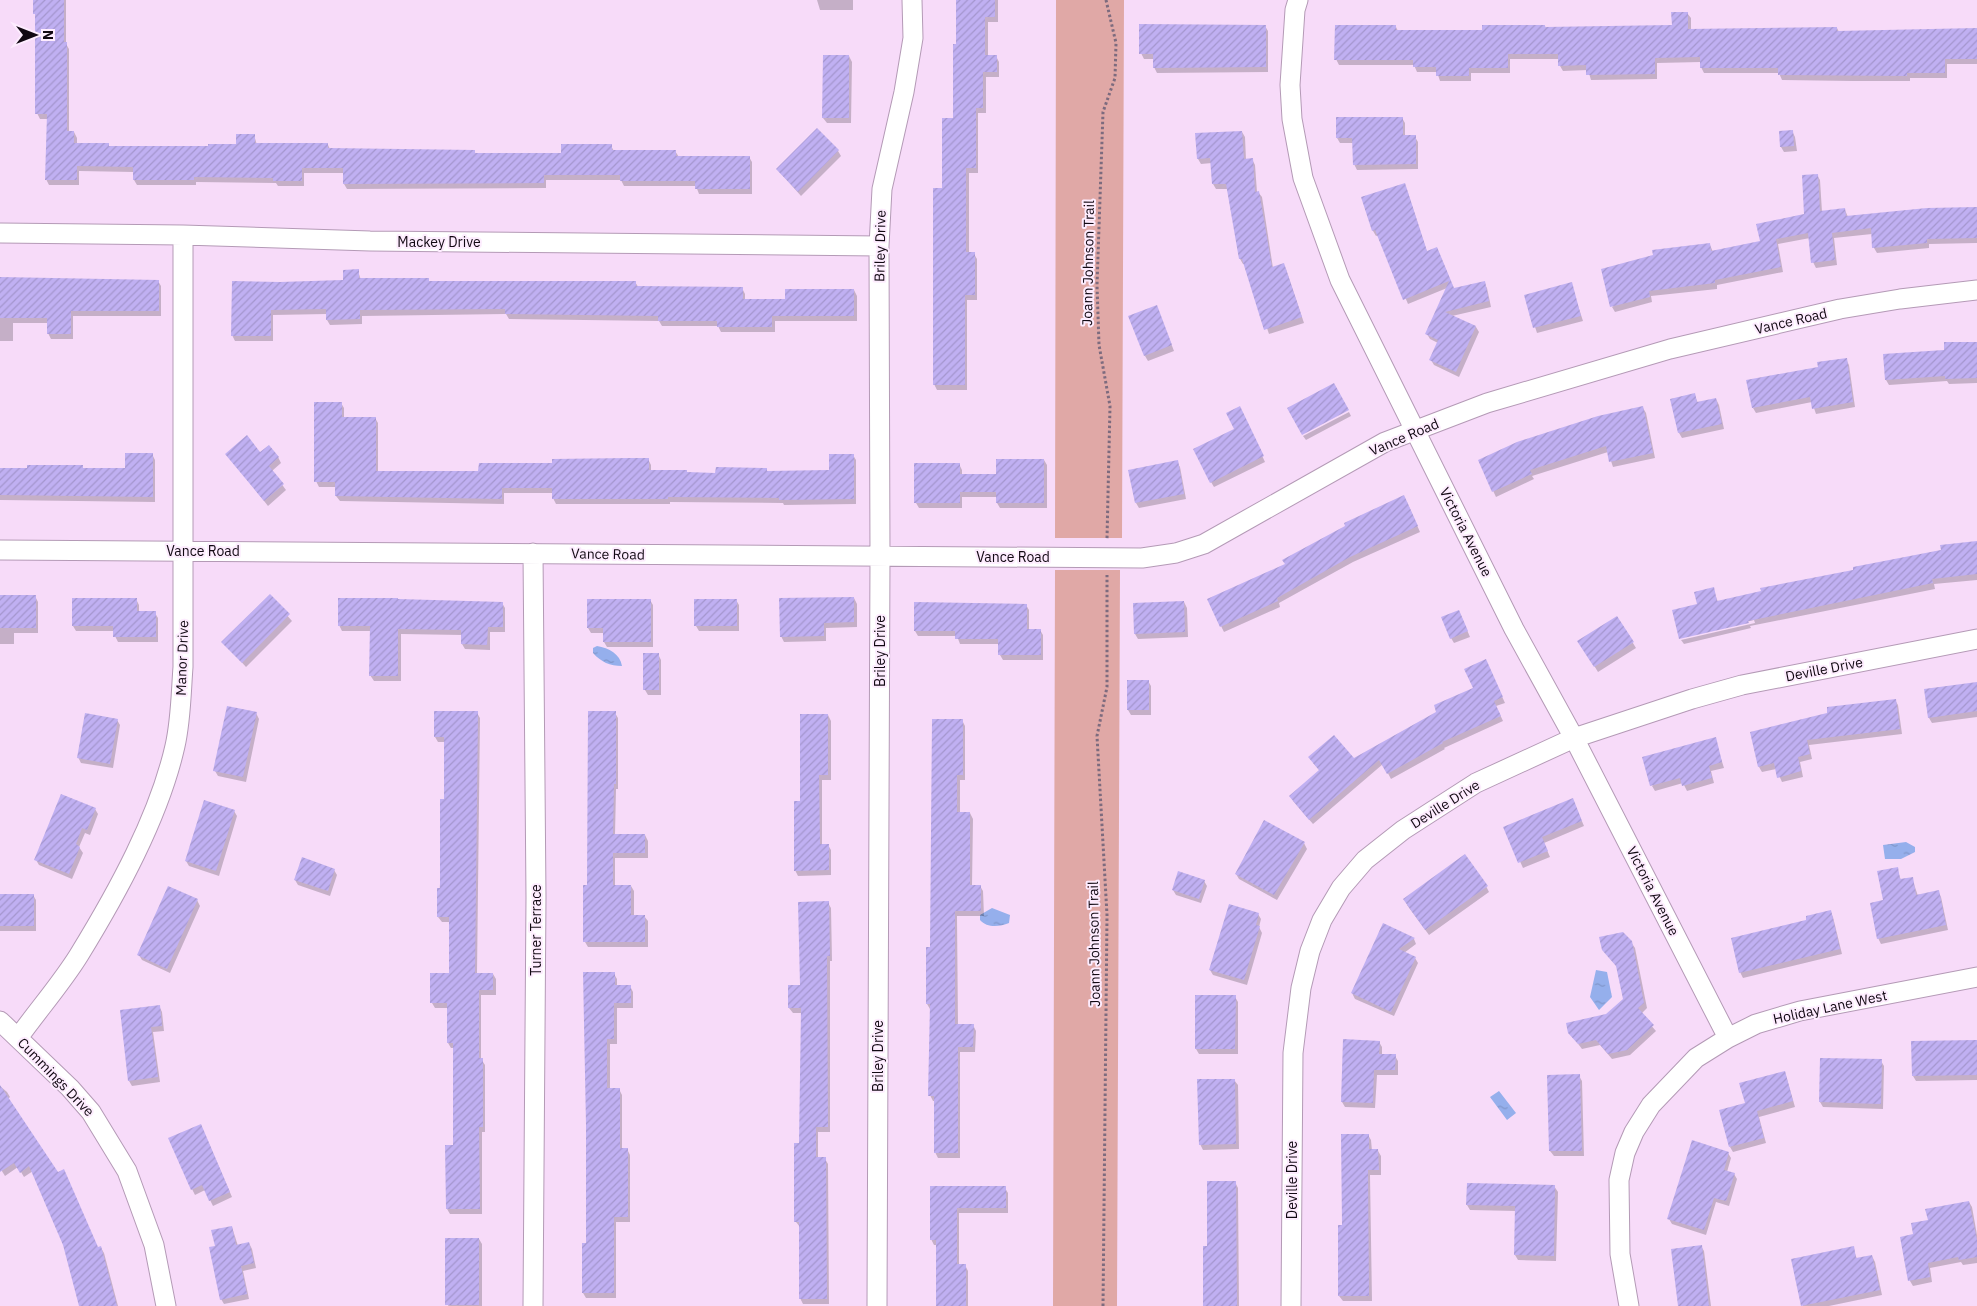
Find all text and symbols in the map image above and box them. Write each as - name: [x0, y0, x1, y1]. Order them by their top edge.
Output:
- north arrow: [10, 10, 60, 60]
- text: N: [39, 30, 57, 40]
- street label: Joann Johnson Trail: [1078, 200, 1098, 326]
- street label: Briley Drive: [870, 210, 890, 282]
- street label: Mackey Drive: [397, 233, 481, 251]
- street label: Vance Road: [1753, 304, 1829, 338]
- street label: Vance Road: [1367, 414, 1441, 460]
- street label: Victoria Avenue: [1436, 484, 1496, 580]
- street label: Vance Road: [166, 542, 240, 560]
- street label: Vance Road: [571, 544, 645, 564]
- street label: Vance Road: [976, 548, 1050, 566]
- street label: Briley Drive: [871, 615, 889, 687]
- street label: Manor Drive: [172, 620, 192, 696]
- street label: Deville Drive: [1784, 653, 1864, 685]
- street label: Deville Drive: [1407, 775, 1483, 832]
- street label: Victoria Avenue: [1623, 843, 1683, 939]
- street label: Joann Johnson Trail: [1084, 881, 1104, 1007]
- street label: Turner Terrace: [527, 884, 545, 976]
- street label: Holiday Lane West: [1771, 986, 1889, 1028]
- street label: Briley Drive: [869, 1020, 887, 1092]
- street label: Cummings Drive: [14, 1034, 98, 1120]
- street label: Deville Drive: [1283, 1140, 1301, 1219]

